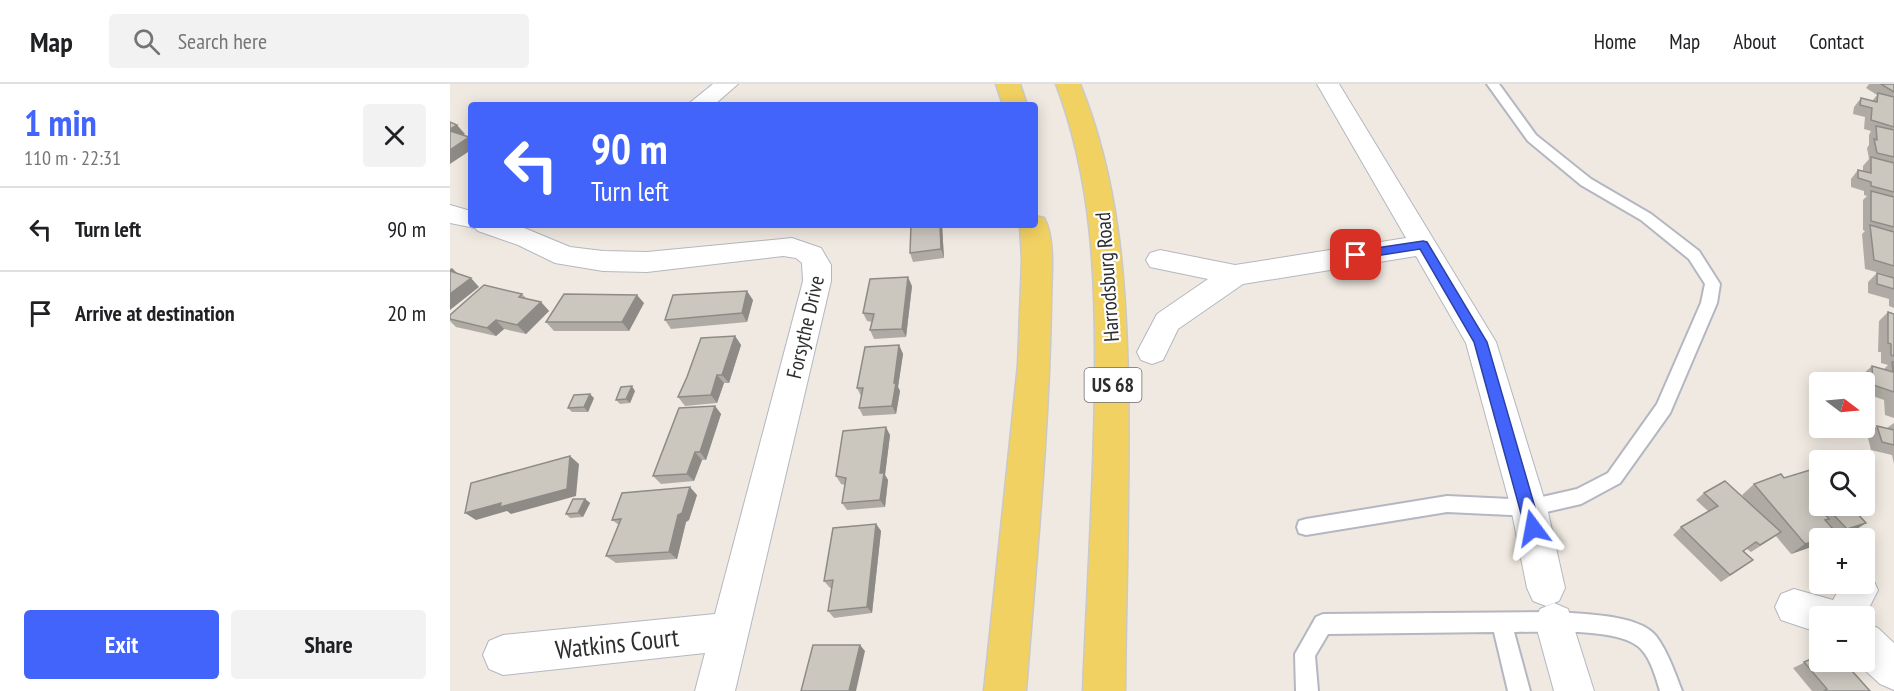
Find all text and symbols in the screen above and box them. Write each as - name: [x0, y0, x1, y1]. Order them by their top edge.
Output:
- search box: [109, 14, 529, 68]
- text: Map: [30, 23, 73, 60]
- icon: search: [130, 25, 163, 58]
- text: Search here: [178, 27, 267, 55]
- text: Home: [1594, 28, 1636, 55]
- text: Map: [1669, 28, 1700, 55]
- text: About: [1733, 28, 1776, 55]
- text: Contact: [1809, 28, 1864, 55]
- text: 1 min: [24, 99, 97, 146]
- button: close: [363, 104, 426, 167]
- text: 90 m: [591, 121, 668, 176]
- icon: left: [492, 126, 570, 204]
- text: 110 m · 22:31: [24, 145, 121, 171]
- text: Turn left: [591, 174, 669, 208]
- street label: Harrodsburg Road: [1089, 211, 1125, 343]
- icon: left: [24, 213, 57, 246]
- text: Turn left: [75, 215, 141, 243]
- text: 90 m: [387, 215, 426, 243]
- pin: [1330, 229, 1381, 280]
- icon: arrive: [1339, 238, 1372, 271]
- street label: Forsythe Drive: [780, 273, 830, 381]
- icon: arrive: [24, 297, 57, 330]
- text: Arrive at destination: [75, 299, 235, 327]
- text: 20 m: [387, 299, 426, 327]
- road number: US 68: [1084, 368, 1142, 402]
- north arrow: [1809, 372, 1875, 438]
- map controls: [1809, 372, 1875, 672]
- button: search: [1809, 450, 1875, 516]
- position arrow: [1501, 496, 1565, 560]
- button: +: [1809, 528, 1875, 594]
- button: −: [1809, 606, 1875, 672]
- button: Exit: [24, 610, 219, 679]
- button: Share: [231, 610, 426, 679]
- street label: Watkins Court: [554, 620, 680, 666]

